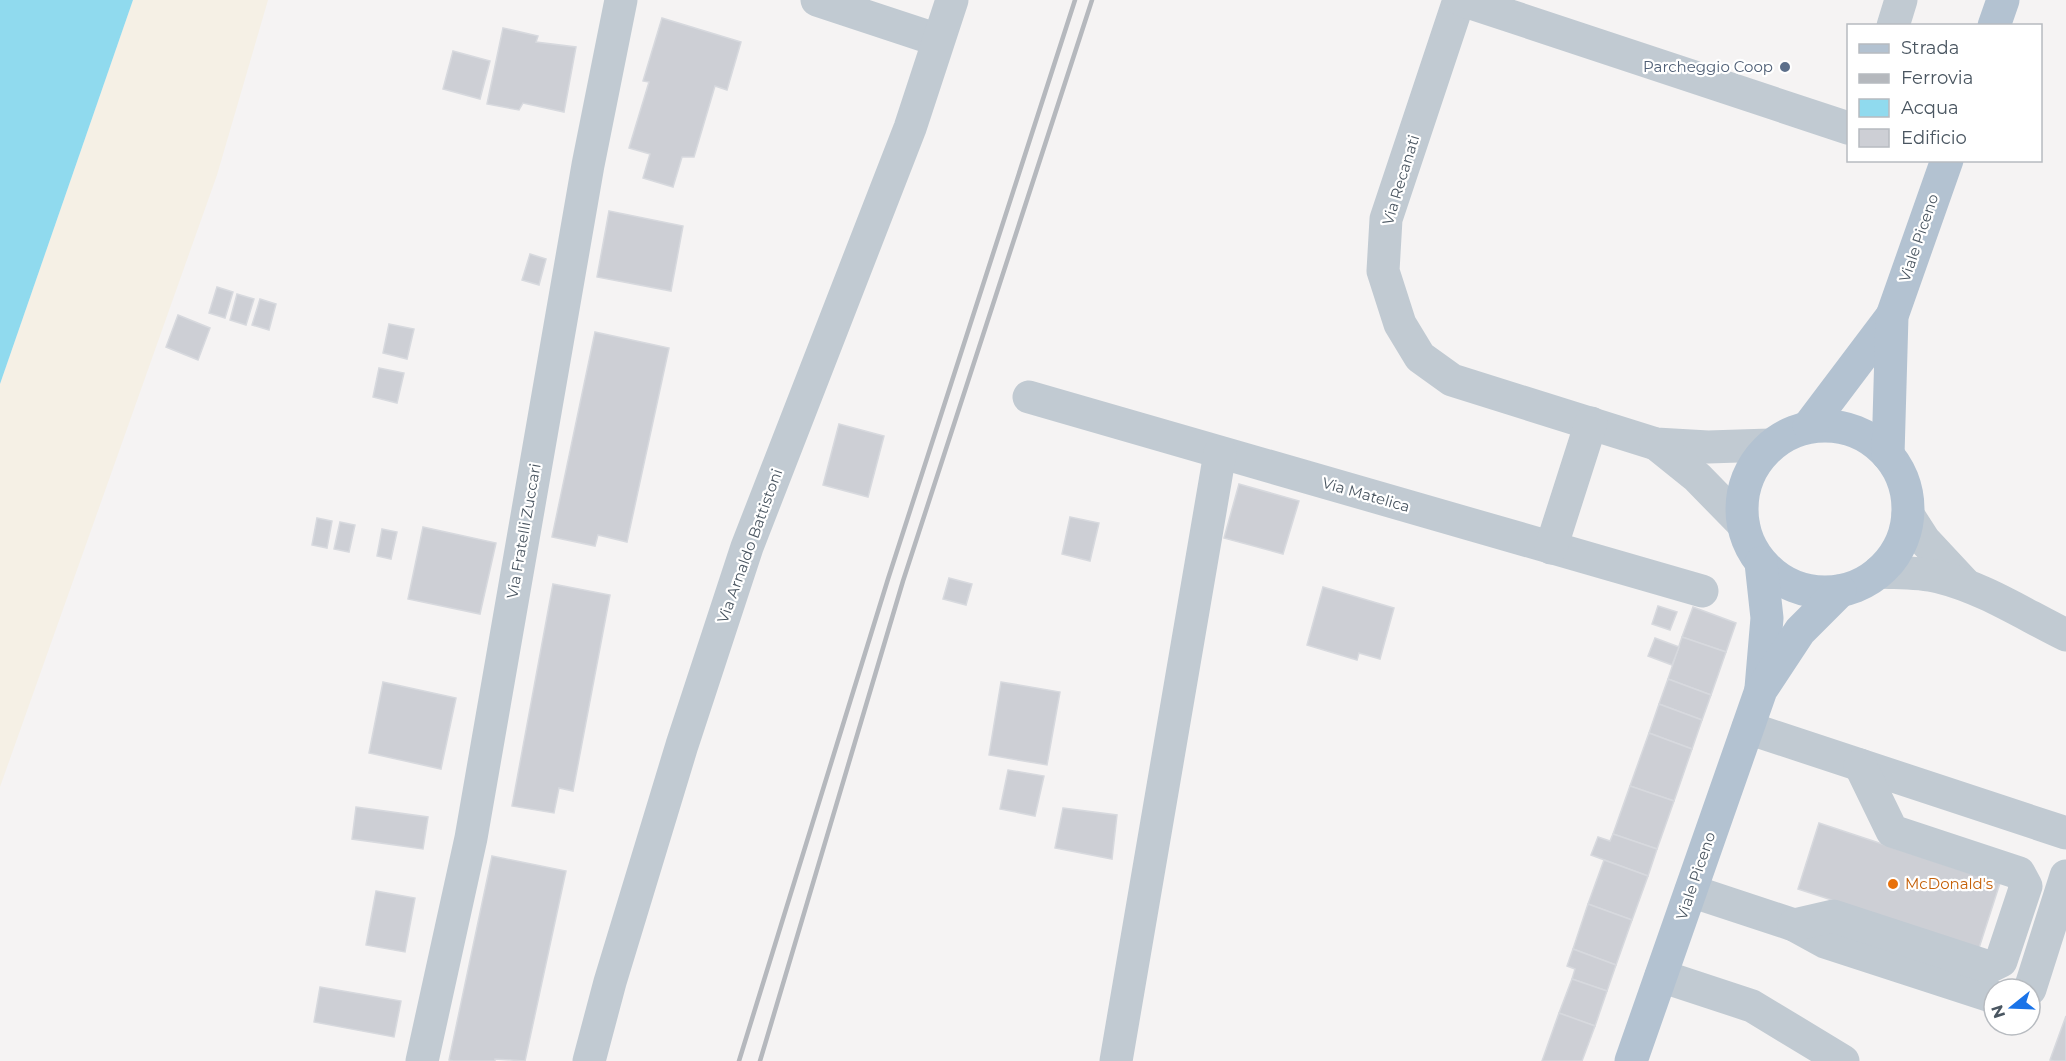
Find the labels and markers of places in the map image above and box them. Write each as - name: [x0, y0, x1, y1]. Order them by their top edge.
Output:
- place label: Parcheggio Coop: [1643, 57, 1773, 76]
- marker: Parcheggio Coop: [1778, 60, 1792, 74]
- place label: McDonald's: [1905, 874, 1993, 893]
- marker: McDonald's: [1886, 877, 1900, 891]

